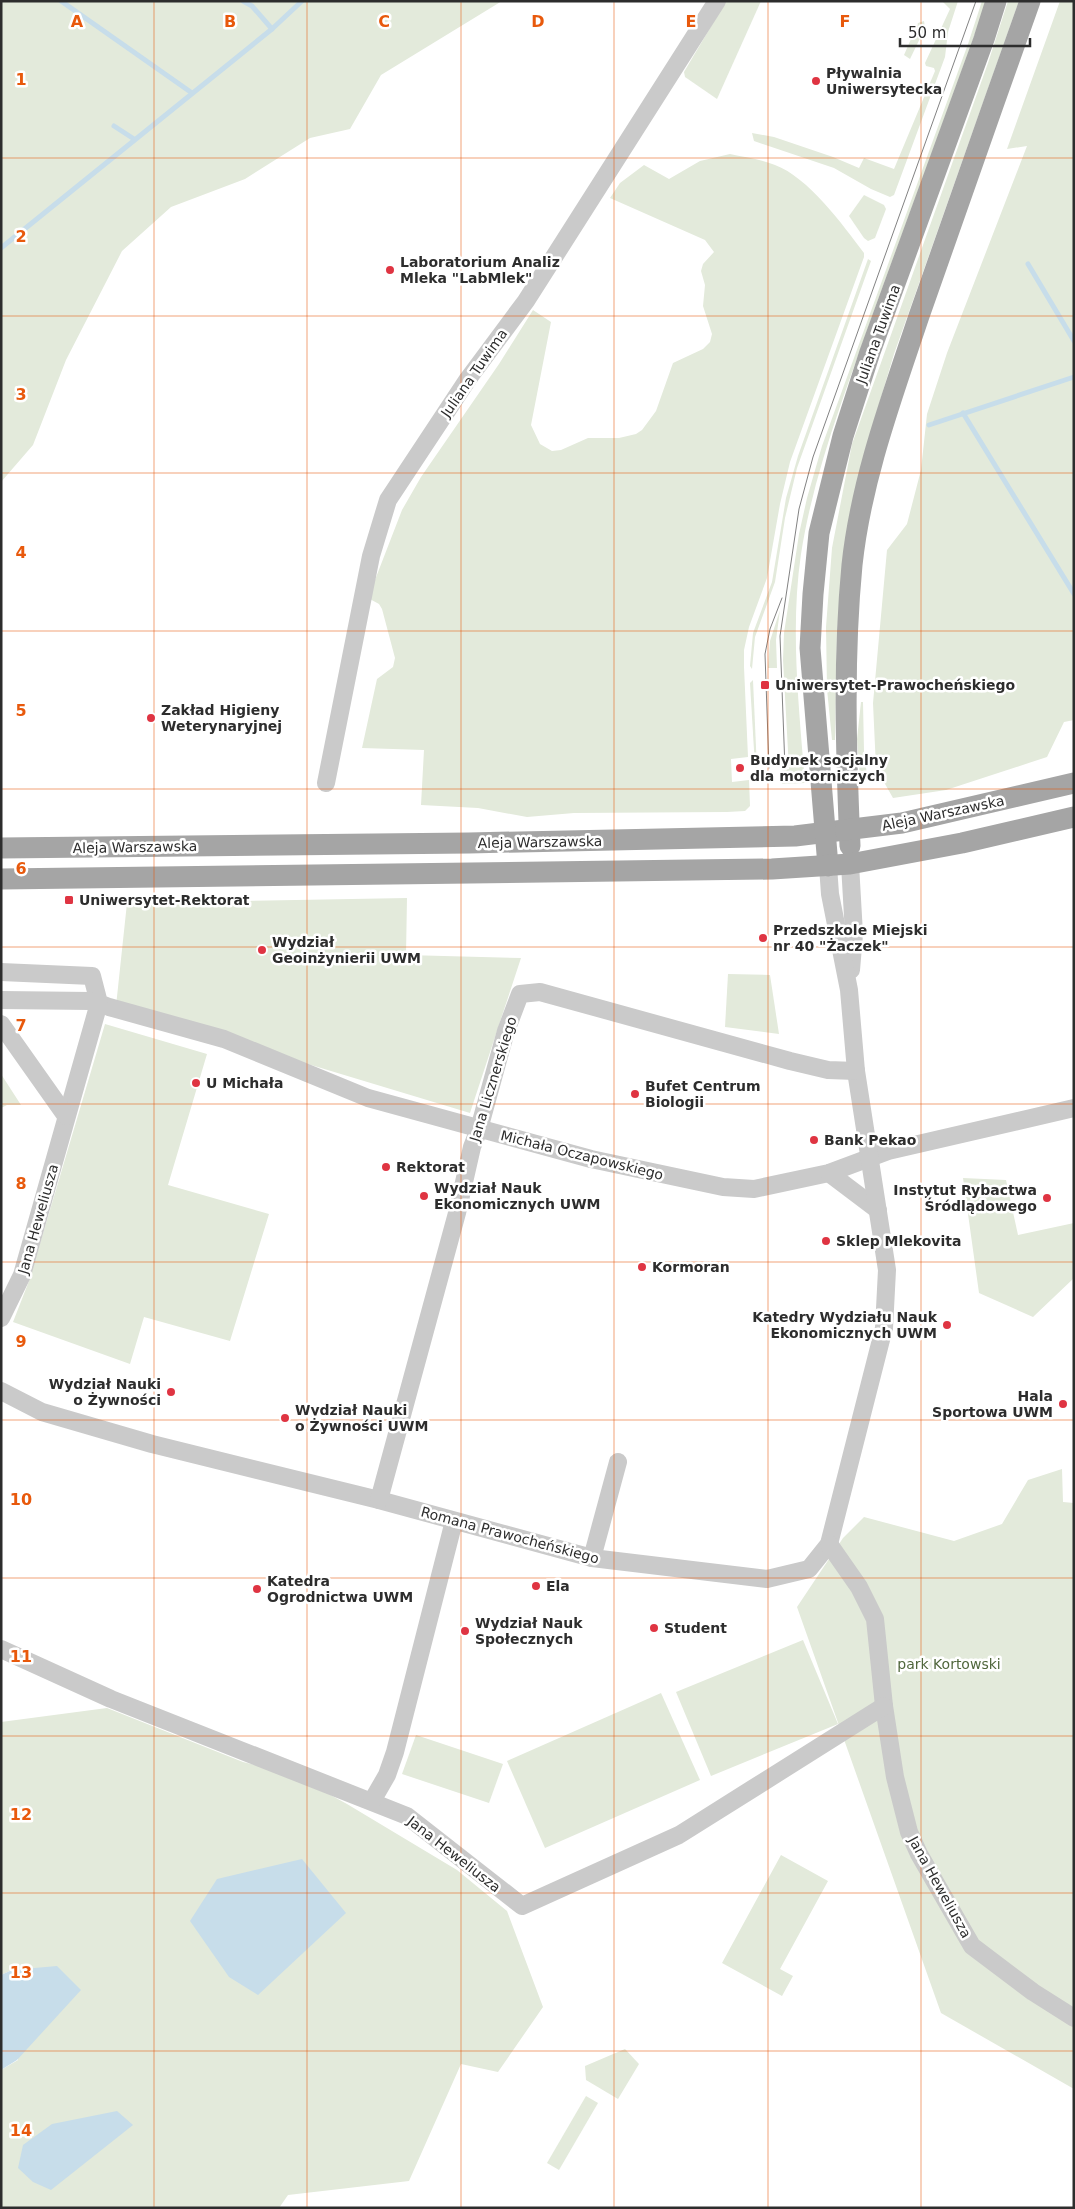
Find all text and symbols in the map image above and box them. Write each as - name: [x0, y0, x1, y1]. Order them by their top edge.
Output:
- text: A: [71, 12, 84, 31]
- text: B: [224, 12, 236, 31]
- text: C: [378, 12, 390, 31]
- text: D: [531, 12, 545, 31]
- text: E: [686, 12, 696, 31]
- text: F: [840, 12, 850, 31]
- scale bar: [900, 15, 1030, 47]
- text: 50 m: [908, 24, 946, 42]
- place label: Pływalnia Uniwersytecka: [826, 65, 942, 97]
- text: 1: [15, 70, 27, 89]
- marker: Pływalnia Uniwersytecka: [810, 75, 822, 87]
- text: 2: [15, 227, 27, 246]
- place label: Laboratorium Analiz Mleka "LabMlek": [400, 254, 560, 286]
- marker: Laboratorium Analiz Mleka "LabMlek": [384, 264, 396, 276]
- street label: Juliana Tuwima: [852, 282, 903, 387]
- street label: Juliana Tuwima: [437, 326, 510, 421]
- text: 3: [15, 385, 27, 404]
- text: 4: [15, 543, 27, 562]
- place label: Uniwersytet-Prawocheńskiego: [775, 677, 1015, 693]
- marker: Uniwersytet-Prawocheńskiego: [759, 679, 771, 691]
- text: 5: [15, 701, 27, 720]
- place label: Zakład Higieny Weterynaryjnej: [161, 702, 282, 734]
- marker: Zakład Higieny Weterynaryjnej: [145, 712, 157, 724]
- place label: Budynek socjalny dla motorniczych: [750, 752, 888, 784]
- marker: Budynek socjalny dla motorniczych: [734, 762, 746, 774]
- street label: Aleja Warszawska: [880, 792, 1006, 834]
- street label: Aleja Warszawska: [478, 833, 602, 851]
- street label: Aleja Warszawska: [73, 838, 197, 856]
- text: 6: [15, 859, 27, 878]
- place label: Uniwersytet-Rektorat: [79, 892, 250, 908]
- marker: Uniwersytet-Rektorat: [63, 894, 75, 906]
- place label: Przedszkole Miejski nr 40 "Żaczek": [773, 922, 928, 954]
- marker: Przedszkole Miejski nr 40 "Żaczek": [757, 932, 769, 944]
- place label: Wydział Geoinżynierii UWM: [272, 934, 421, 966]
- marker: Wydział Geoinżynierii UWM: [256, 944, 268, 956]
- street label: Jana Licznerskiego: [466, 1015, 520, 1144]
- text: 7: [15, 1016, 27, 1035]
- place label: U Michała: [206, 1075, 283, 1091]
- marker: U Michała: [190, 1077, 202, 1089]
- place label: Bufet Centrum Biologii: [645, 1078, 761, 1110]
- marker: Bufet Centrum Biologii: [629, 1088, 641, 1100]
- street label: Michała Oczapowskiego: [499, 1127, 665, 1183]
- place label: Bank Pekao: [824, 1132, 917, 1148]
- marker: Bank Pekao: [808, 1134, 820, 1146]
- place label: Rektorat: [396, 1159, 465, 1175]
- marker: Rektorat: [380, 1161, 392, 1173]
- street label: Jana Heweliusza: [14, 1162, 61, 1277]
- text: 8: [15, 1174, 27, 1193]
- place label: Wydział Nauk Ekonomicznych UWM: [434, 1180, 601, 1212]
- place label: Instytut Rybactwa Śródlądowego: [893, 1182, 1037, 1214]
- marker: Wydział Nauk Ekonomicznych UWM: [418, 1190, 430, 1202]
- marker: Instytut Rybactwa Śródlądowego: [1041, 1192, 1053, 1204]
- place label: Sklep Mlekovita: [836, 1233, 961, 1249]
- marker: Sklep Mlekovita: [820, 1235, 832, 1247]
- place label: Kormoran: [652, 1259, 730, 1275]
- marker: Kormoran: [636, 1261, 648, 1273]
- place label: Katedry Wydziału Nauk Ekonomicznych UWM: [752, 1309, 938, 1341]
- marker: Katedry Wydziału Nauk Ekonomicznych UWM: [941, 1319, 953, 1331]
- text: 9: [15, 1332, 27, 1351]
- place label: Wydział Nauki o Żywności: [49, 1376, 161, 1408]
- marker: Wydział Nauki o Żywności: [165, 1386, 177, 1398]
- place label: Hala Sportowa UWM: [932, 1388, 1053, 1420]
- marker: Hala Sportowa UWM: [1057, 1398, 1069, 1410]
- place label: Wydział Nauki o Żywności UWM: [295, 1402, 428, 1434]
- marker: Wydział Nauki o Żywności UWM: [279, 1412, 291, 1424]
- text: 10: [10, 1490, 32, 1509]
- street label: Romana Prawocheńskiego: [419, 1503, 601, 1567]
- place label: Katedra Ogrodnictwa UWM: [267, 1573, 413, 1605]
- place label: Ela: [546, 1578, 570, 1594]
- marker: Ela: [530, 1580, 542, 1592]
- marker: Katedra Ogrodnictwa UWM: [251, 1583, 263, 1595]
- place label: Wydział Nauk Społecznych: [475, 1615, 583, 1647]
- place label: Student: [664, 1620, 727, 1636]
- marker: Student: [648, 1622, 660, 1634]
- marker: Wydział Nauk Społecznych: [459, 1625, 471, 1637]
- text: 11: [10, 1647, 32, 1666]
- park label: park Kortowski: [897, 1656, 1001, 1672]
- text: 12: [10, 1805, 32, 1824]
- street label: Jana Heweliusza: [403, 1812, 504, 1895]
- street label: Jana Heweliusza: [905, 1833, 975, 1941]
- text: 13: [10, 1963, 32, 1982]
- text: 14: [10, 2121, 32, 2140]

